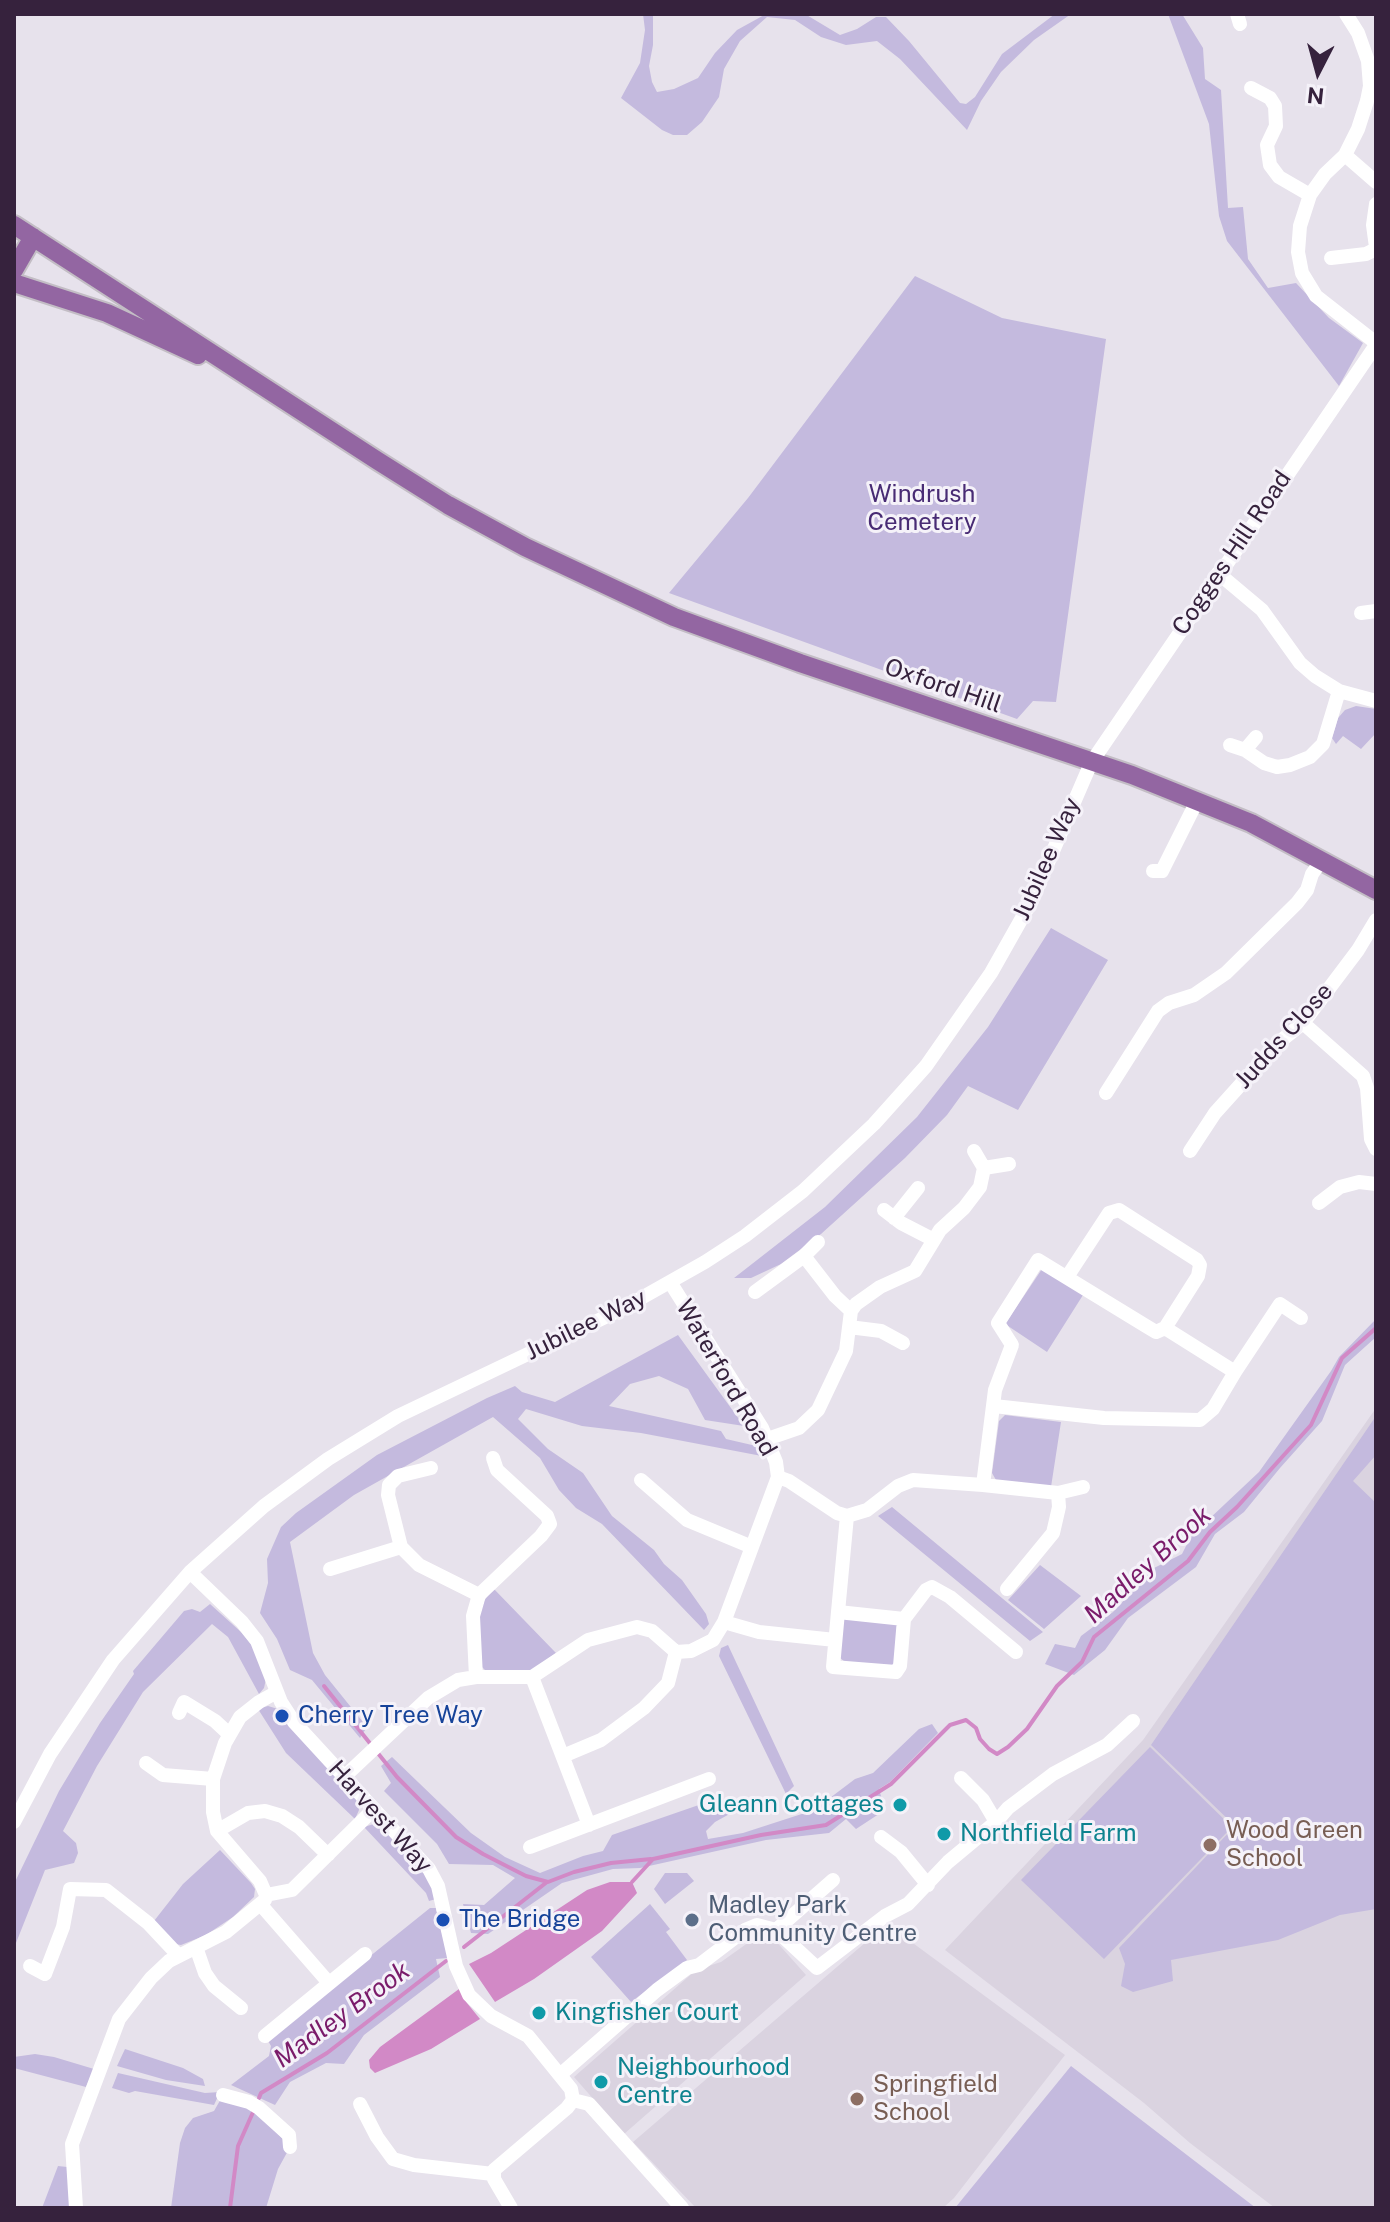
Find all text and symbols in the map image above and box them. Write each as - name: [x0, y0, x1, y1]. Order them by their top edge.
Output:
- north arrow: [1278, 32, 1358, 112]
- text: N: [1306, 82, 1325, 110]
- street label: Cogges Hill Road: [1166, 465, 1298, 641]
- park label: Windrush Cemetery: [867, 481, 977, 537]
- street label: Oxford Hill: [881, 653, 1005, 719]
- street label: Jubilee Way: [1007, 793, 1087, 925]
- street label: Judds Close: [1229, 977, 1339, 1095]
- street label: Jubilee Way: [521, 1283, 651, 1367]
- street label: Waterford Road: [670, 1295, 782, 1461]
- water label: Madley Brook: [1078, 1500, 1218, 1630]
- place label: Cherry Tree Way: [298, 1702, 483, 1730]
- marker: Cherry Tree Way: [273, 1707, 291, 1725]
- street label: Harvest Way: [322, 1755, 438, 1879]
- place label: Gleann Cottages: [699, 1791, 884, 1819]
- marker: Gleann Cottages: [891, 1796, 909, 1814]
- place label: Wood Green School: [1226, 1817, 1363, 1873]
- place label: Northfield Farm: [960, 1820, 1136, 1848]
- marker: Northfield Farm: [935, 1825, 953, 1843]
- marker: Wood Green School: [1201, 1836, 1219, 1854]
- place label: Madley Park Community Centre: [708, 1892, 917, 1948]
- place label: The Bridge: [459, 1906, 580, 1934]
- marker: The Bridge: [434, 1911, 452, 1929]
- marker: Madley Park Community Centre: [683, 1911, 701, 1929]
- water label: Madley Brook: [268, 1955, 416, 2075]
- place label: Kingfisher Court: [555, 1999, 739, 2027]
- marker: Kingfisher Court: [530, 2004, 548, 2022]
- place label: Neighbourhood Centre: [617, 2054, 790, 2110]
- place label: Springfield School: [873, 2071, 998, 2127]
- marker: Neighbourhood Centre: [592, 2073, 610, 2091]
- marker: Springfield School: [848, 2090, 866, 2108]

